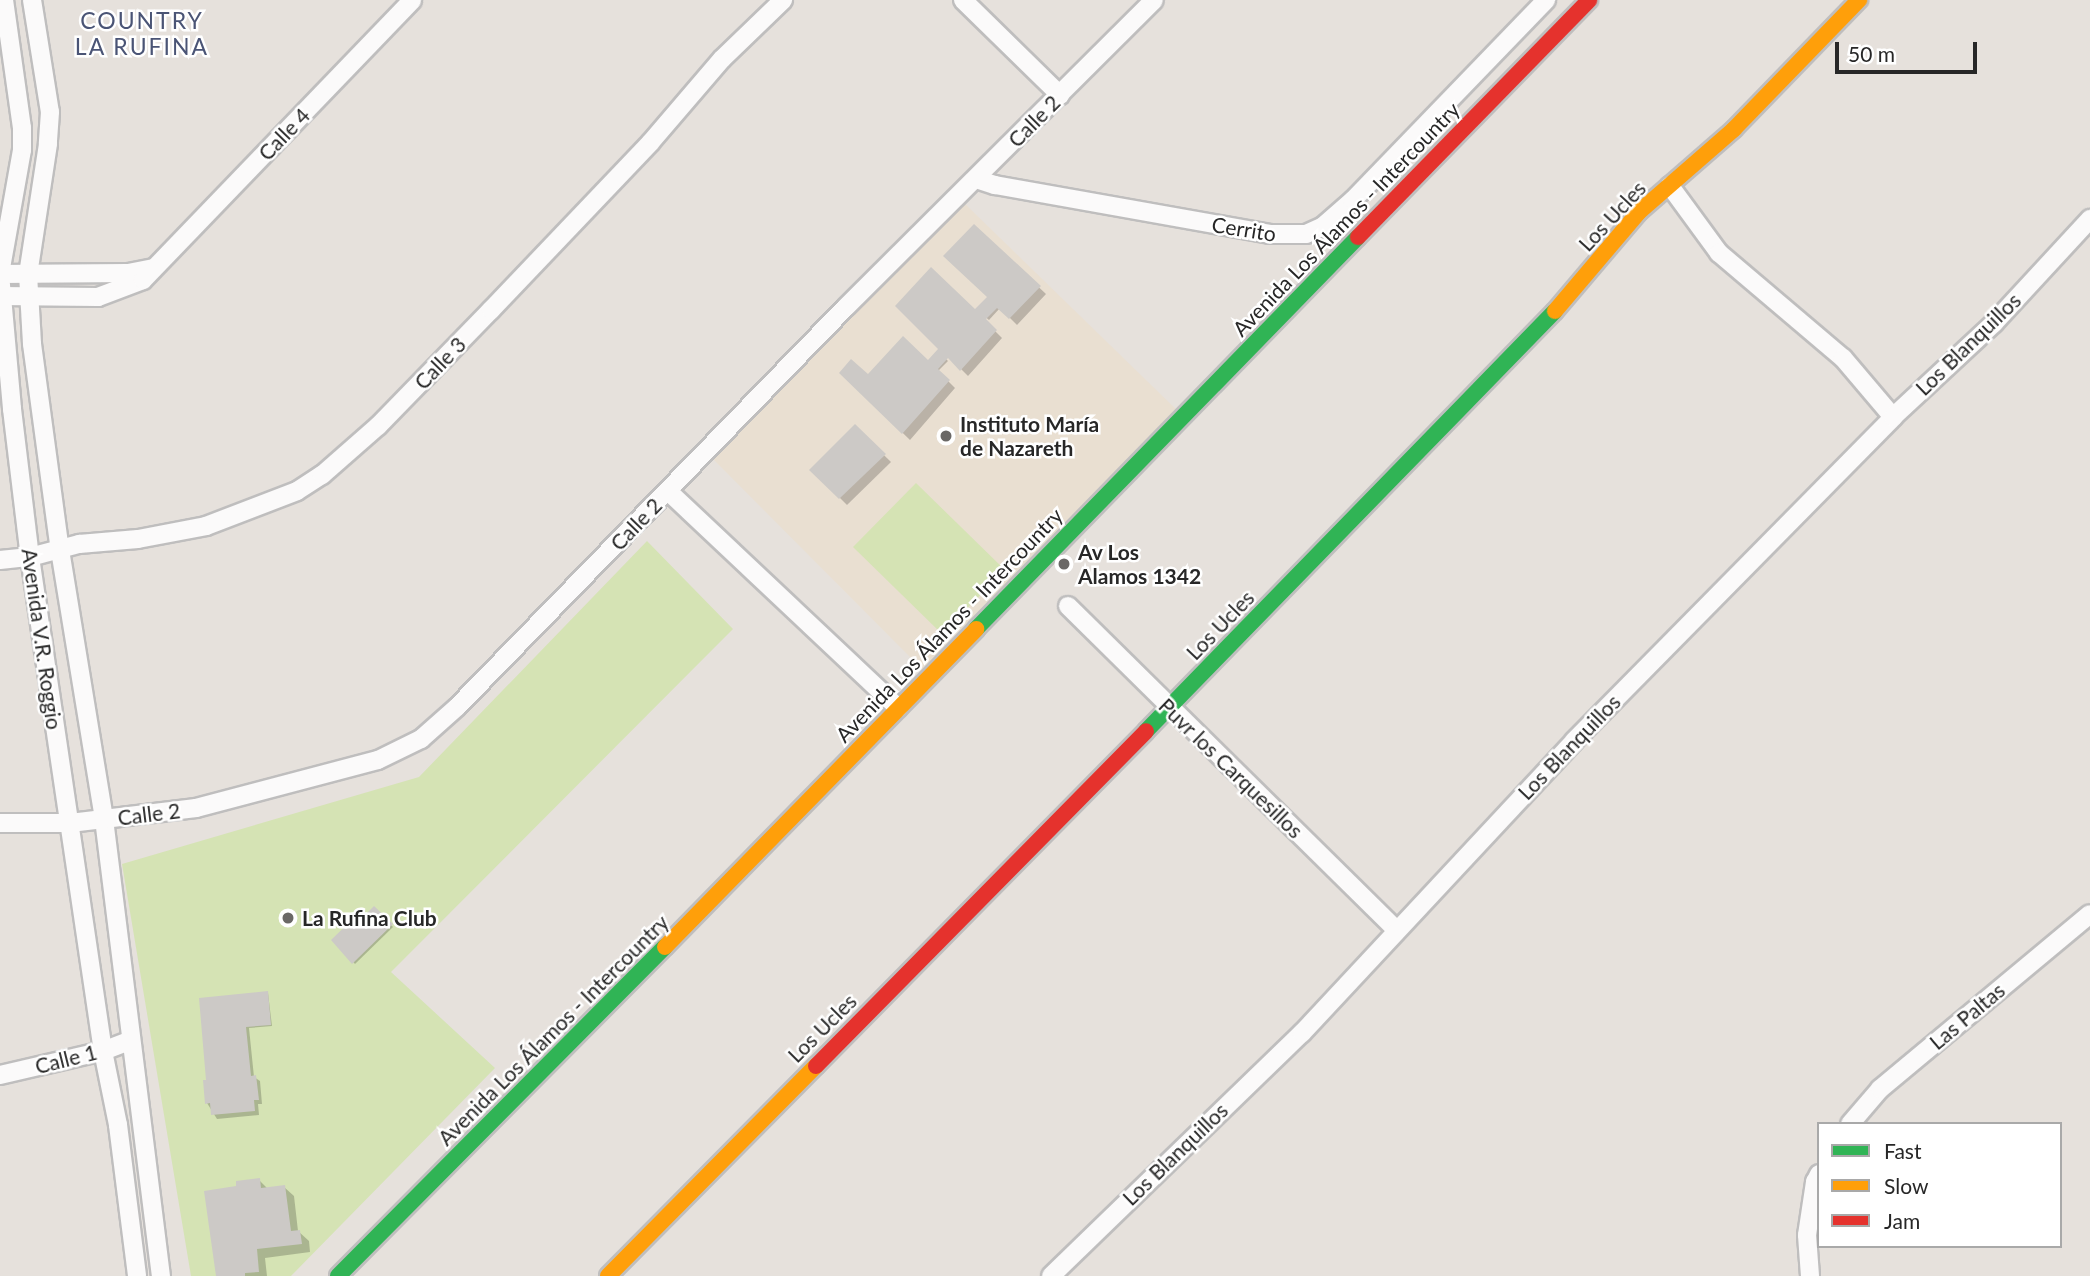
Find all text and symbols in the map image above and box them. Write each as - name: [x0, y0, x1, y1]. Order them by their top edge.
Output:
- district label: COUNTRY LA RUFINA: [76, 6, 208, 60]
- scale bar: [1838, 28, 1980, 72]
- text: 50 m: [1848, 41, 1895, 66]
- street label: Calle 2: [1003, 90, 1065, 152]
- street label: Avenida Los Álamos - Intercountry: [1227, 97, 1465, 341]
- street label: Calle 4: [253, 103, 315, 165]
- street label: Los Ucles: [1573, 176, 1651, 256]
- street label: Cerrito: [1210, 212, 1278, 246]
- street label: Los Blanquillos: [1910, 288, 2026, 400]
- street label: Calle 3: [409, 332, 471, 394]
- place label: Instituto María de Nazareth: [960, 411, 1099, 461]
- marker: Instituto María de Nazareth: [938, 428, 954, 444]
- street label: Calle 2: [605, 493, 667, 555]
- street label: Avenida Los Álamos - Intercountry: [830, 503, 1068, 747]
- place label: Av Los Alamos 1342: [1078, 539, 1201, 589]
- street label: Avenida V.R. Roggio: [17, 546, 67, 732]
- marker: Av Los Alamos 1342: [1056, 556, 1072, 572]
- street label: Los Ucles: [1181, 585, 1259, 665]
- street label: Los Blanquillos: [1513, 689, 1625, 805]
- street label: Puvr los Carquesillos: [1154, 693, 1308, 843]
- street label: Calle 2: [116, 798, 182, 830]
- place label: La Rufina Club: [302, 905, 437, 931]
- street label: Avenida Los Álamos - Intercountry: [432, 909, 674, 1151]
- marker: La Rufina Club: [280, 910, 296, 926]
- street label: Las Paltas: [1924, 977, 2010, 1055]
- street label: Los Ucles: [782, 988, 862, 1068]
- street label: Calle 1: [32, 1039, 100, 1079]
- street label: Los Blanquillos: [1117, 1098, 1233, 1210]
- legend: [1817, 1122, 2062, 1248]
- text: Fast: [1884, 1138, 1921, 1163]
- text: Slow: [1884, 1173, 1928, 1198]
- text: Jam: [1884, 1208, 1920, 1233]

